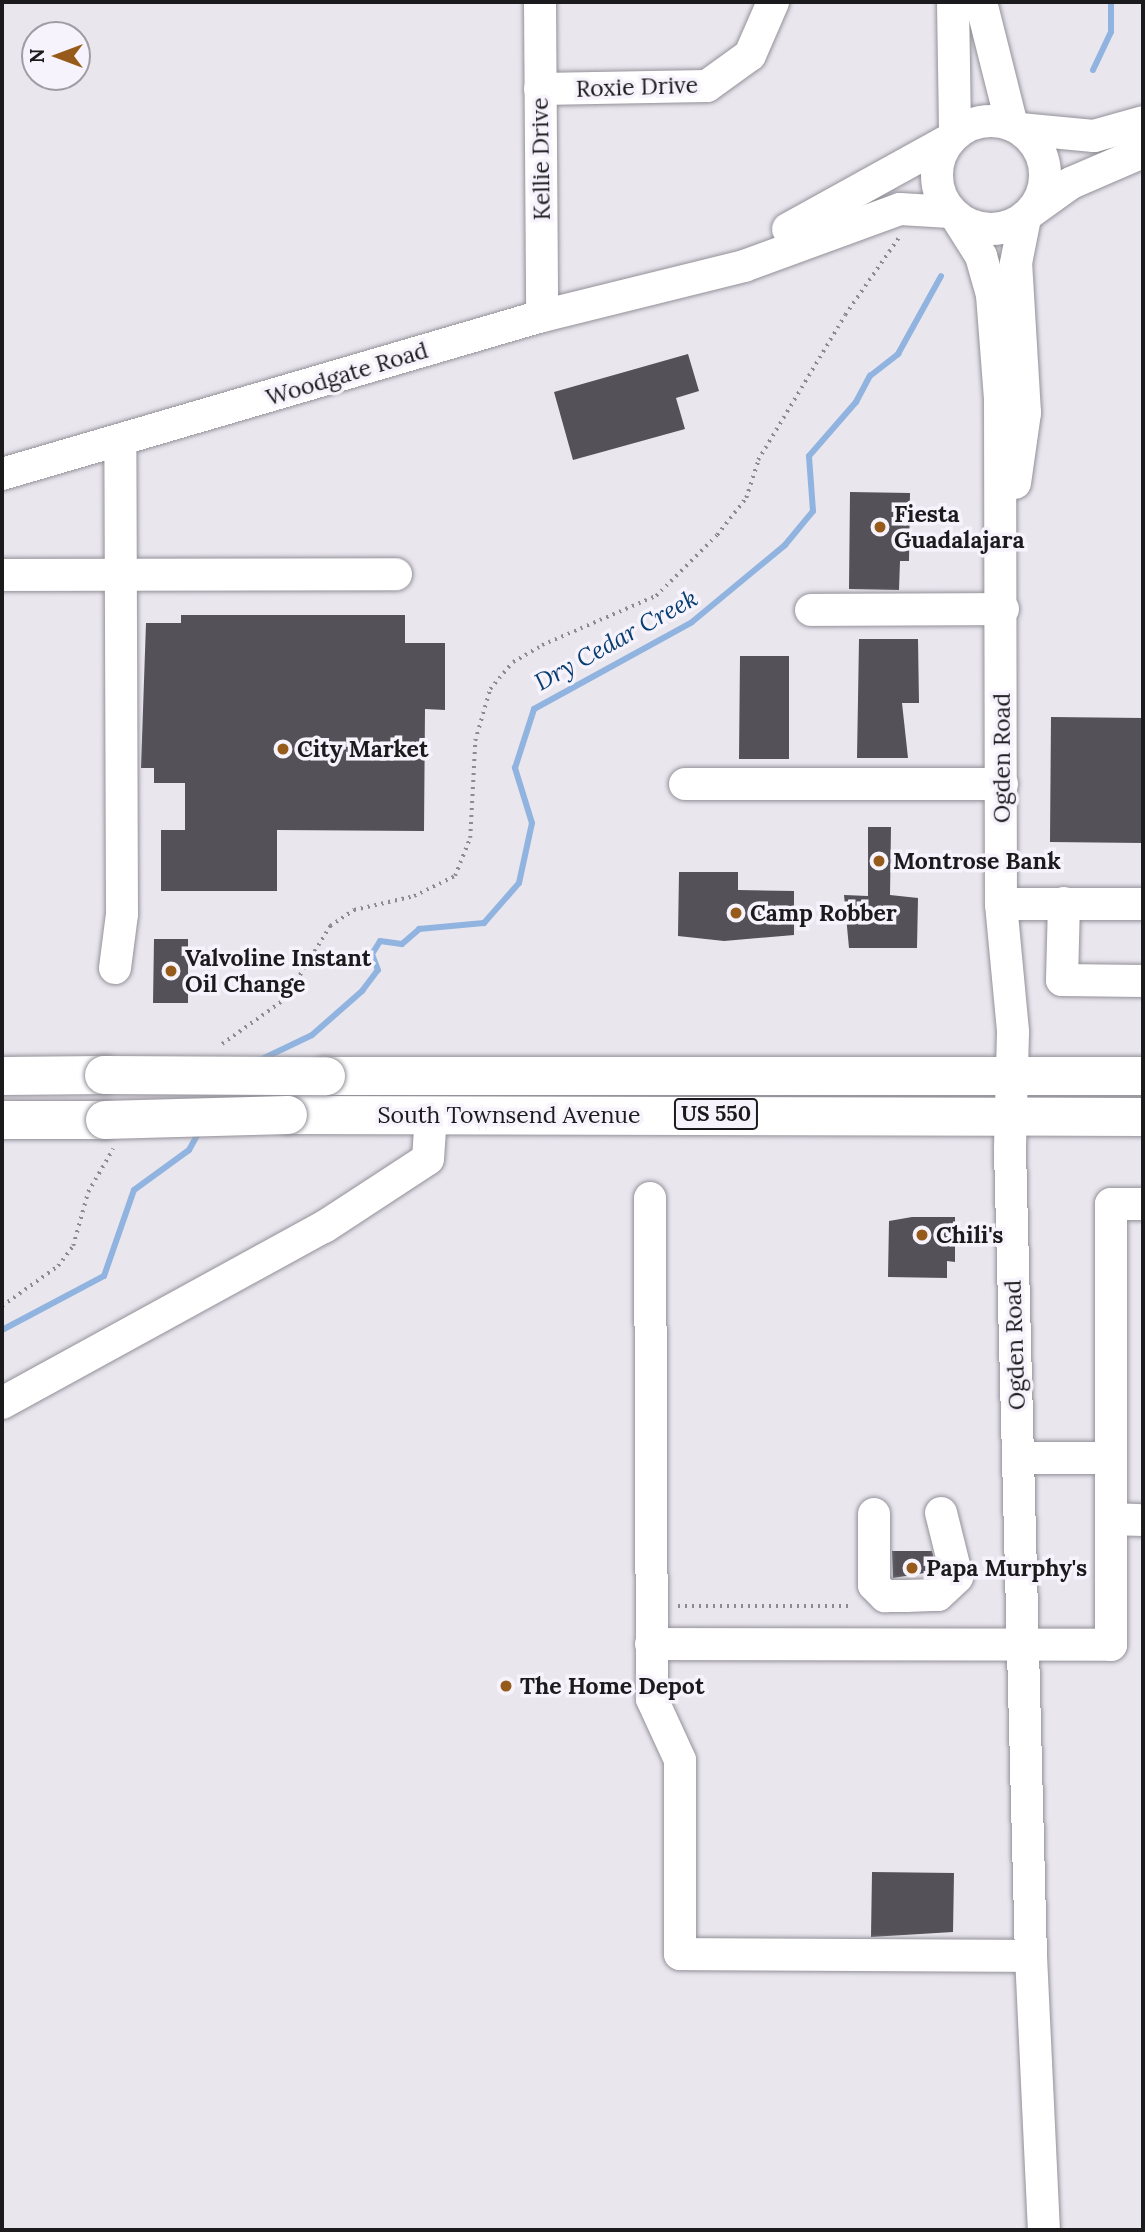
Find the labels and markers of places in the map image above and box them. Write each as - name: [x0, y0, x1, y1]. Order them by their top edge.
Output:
- place label: Fiesta Guadalajara: [894, 500, 1025, 554]
- marker: Fiesta Guadalajara: [872, 519, 888, 535]
- place label: City Market: [297, 735, 428, 763]
- marker: City Market: [275, 741, 291, 757]
- place label: Montrose Bank: [893, 847, 1061, 875]
- marker: Montrose Bank: [871, 853, 887, 869]
- place label: Camp Robber: [750, 899, 897, 927]
- marker: Camp Robber: [728, 905, 744, 921]
- place label: Valvoline Instant Oil Change: [185, 944, 371, 998]
- marker: Valvoline Instant Oil Change: [163, 963, 179, 979]
- place label: Chili's: [936, 1221, 1004, 1249]
- marker: Chili's: [914, 1227, 930, 1243]
- place label: Papa Murphy's: [926, 1554, 1087, 1582]
- marker: Papa Murphy's: [904, 1560, 920, 1576]
- place label: The Home Depot: [520, 1672, 704, 1700]
- marker: The Home Depot: [498, 1678, 514, 1694]

